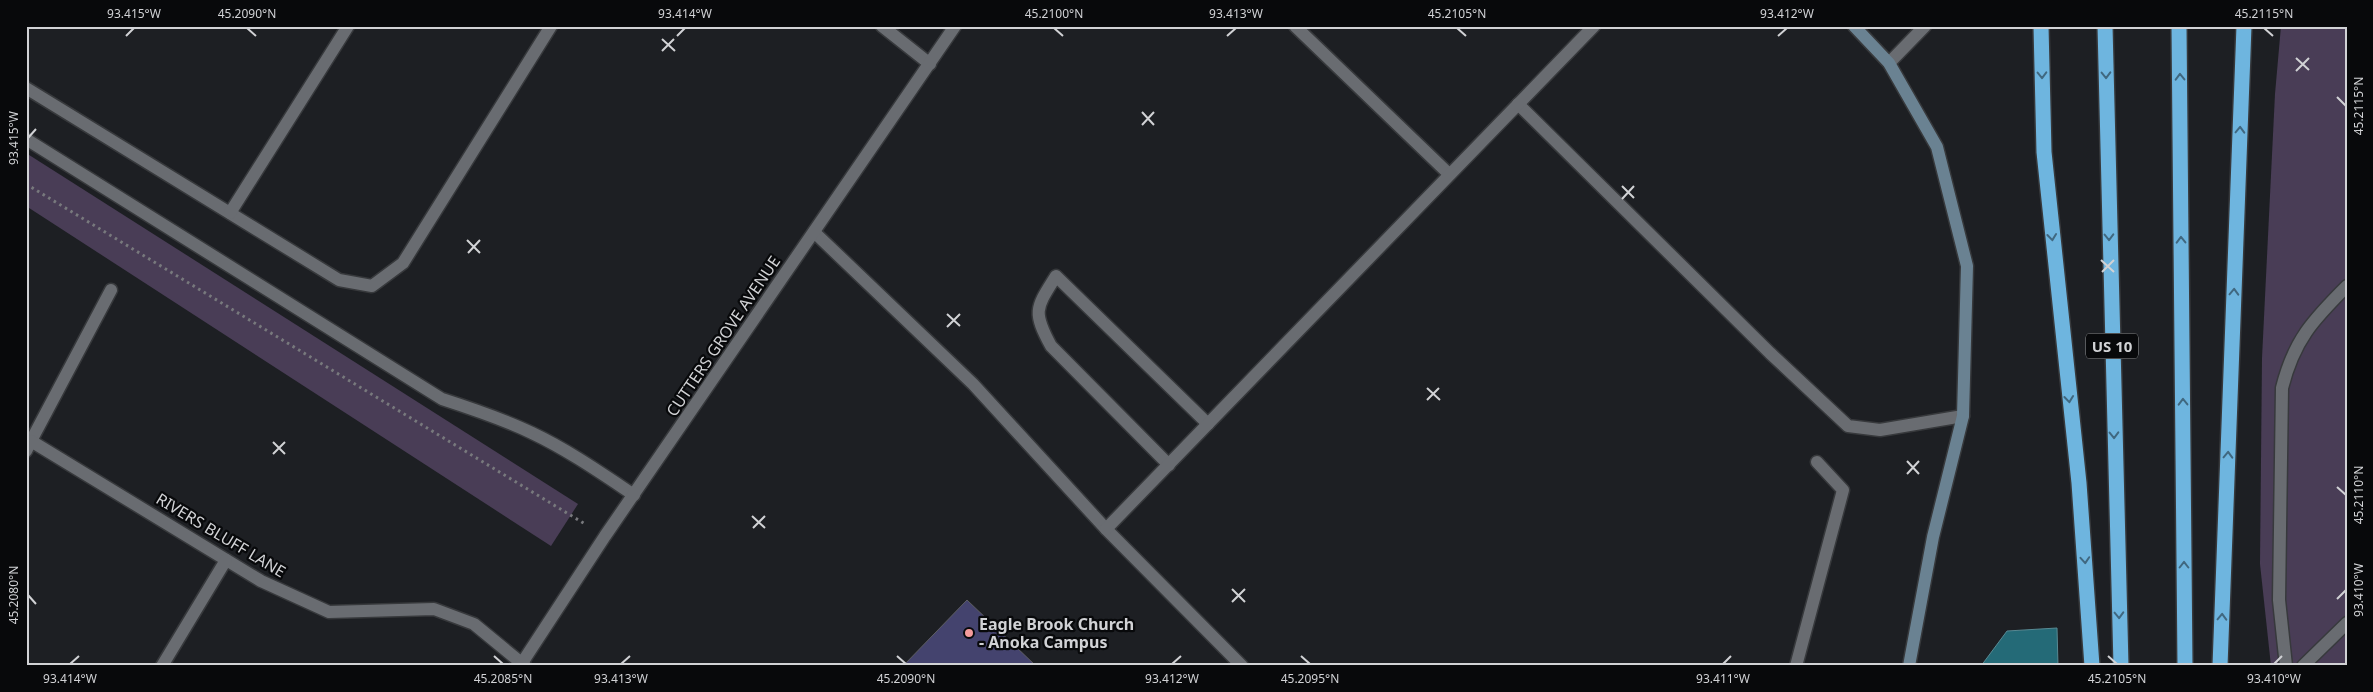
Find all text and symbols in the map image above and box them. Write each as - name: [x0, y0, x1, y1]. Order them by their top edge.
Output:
- text: 93.415°W: [107, 5, 161, 22]
- text: 45.2090°N: [218, 5, 276, 22]
- text: 93.414°W: [658, 5, 712, 22]
- text: 45.2100°N: [1025, 5, 1083, 22]
- text: 93.413°W: [1209, 5, 1263, 22]
- text: 45.2105°N: [1428, 5, 1486, 22]
- text: 93.412°W: [1760, 5, 1814, 22]
- text: 45.2115°N: [2235, 5, 2293, 22]
- one-way arrow: [2100, 71, 2111, 79]
- one-way arrow: [2037, 72, 2047, 79]
- one-way arrow: [2174, 73, 2185, 81]
- text: 45.2115°N: [2350, 77, 2367, 135]
- text: 93.415°W: [5, 111, 22, 165]
- one-way arrow: [2235, 126, 2245, 134]
- one-way arrow: [2046, 233, 2057, 241]
- one-way arrow: [2104, 234, 2114, 242]
- one-way arrow: [2176, 235, 2186, 243]
- street label: CUTTERS GROVE AVENUE: [661, 251, 785, 421]
- one-way arrow: [2229, 288, 2239, 296]
- road number: US 10: [2086, 334, 2138, 358]
- one-way arrow: [2063, 395, 2074, 403]
- one-way arrow: [2178, 398, 2188, 406]
- one-way arrow: [2109, 432, 2119, 439]
- one-way arrow: [2223, 450, 2233, 458]
- text: 45.2110°N: [2350, 466, 2367, 524]
- street label: RIVERS BLUFF LANE: [152, 488, 290, 582]
- one-way arrow: [2079, 557, 2090, 565]
- one-way arrow: [2179, 560, 2189, 568]
- text: 93.410°W: [2350, 563, 2367, 617]
- text: 45.2080°N: [5, 566, 22, 624]
- one-way arrow: [2114, 612, 2124, 619]
- place label: Eagle Brook Church - Anoka Campus: [979, 613, 1134, 653]
- one-way arrow: [2217, 613, 2227, 620]
- marker: Eagle Brook Church - Anoka Campus: [963, 627, 975, 639]
- text: 93.414°W: [43, 670, 97, 687]
- text: 45.2085°N: [474, 670, 532, 687]
- text: 93.413°W: [594, 670, 648, 687]
- text: 45.2090°N: [877, 670, 935, 687]
- text: 93.412°W: [1145, 670, 1199, 687]
- text: 45.2095°N: [1281, 670, 1339, 687]
- text: 93.411°W: [1696, 670, 1750, 687]
- text: 45.2105°N: [2088, 670, 2146, 687]
- text: 93.410°W: [2247, 670, 2301, 687]

